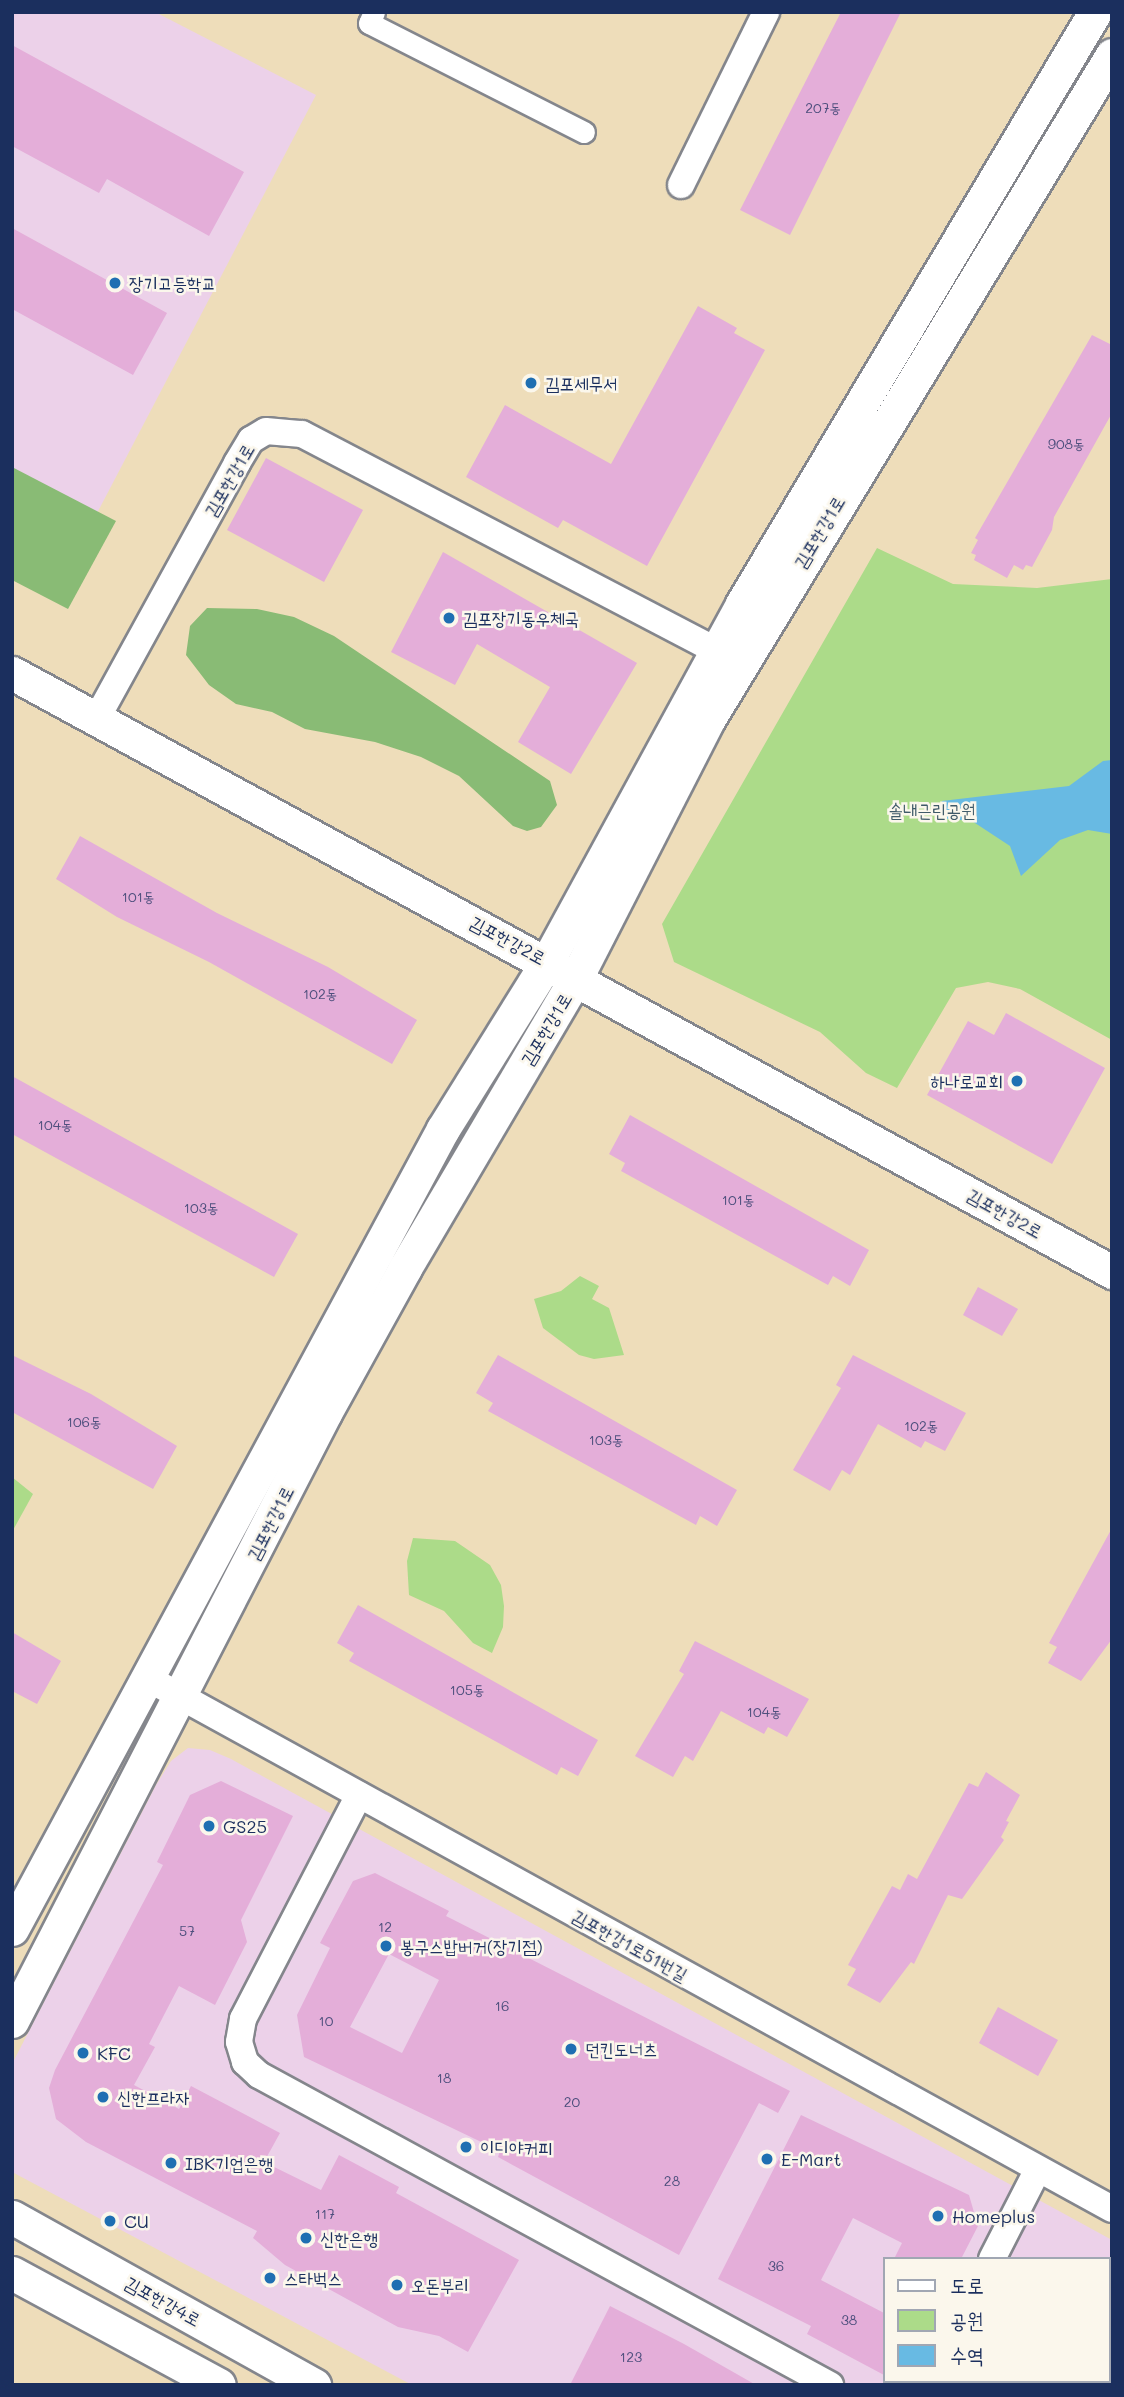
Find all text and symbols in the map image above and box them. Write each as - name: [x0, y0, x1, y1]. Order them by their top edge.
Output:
- house number: 207동: [805, 100, 841, 116]
- place label: 장기고등학교: [129, 272, 216, 294]
- marker: 장기고등학교: [107, 275, 123, 291]
- place label: 김포세무서: [545, 372, 617, 394]
- marker: 김포세무서: [523, 375, 539, 391]
- house number: 908동: [1048, 436, 1084, 452]
- street label: 김포한강1로: [200, 440, 258, 520]
- street label: 김포한강1로: [789, 492, 849, 572]
- place label: 김포장기동우체국: [463, 607, 579, 629]
- marker: 김포장기동우체국: [441, 610, 457, 626]
- park label: 솔내근린공원: [889, 799, 975, 821]
- house number: 101동: [122, 889, 154, 905]
- street label: 김포한강2로: [467, 911, 549, 969]
- house number: 102동: [303, 986, 337, 1002]
- street label: 김포한강1로: [516, 989, 576, 1069]
- place label: 하나로교회: [931, 1070, 1003, 1092]
- marker: 하나로교회: [1009, 1073, 1025, 1089]
- house number: 104동: [38, 1117, 72, 1133]
- street label: 김포한강2로: [964, 1184, 1046, 1242]
- house number: 101동: [722, 1192, 754, 1208]
- house number: 103동: [184, 1200, 218, 1216]
- house number: 106동: [67, 1414, 101, 1430]
- house number: 102동: [904, 1418, 938, 1434]
- house number: 103동: [589, 1432, 623, 1448]
- street label: 김포한강1로: [242, 1482, 298, 1564]
- house number: 105동: [450, 1682, 484, 1698]
- house number: 104동: [747, 1704, 781, 1720]
- place label: GS25: [223, 1815, 267, 1837]
- marker: GS25: [201, 1818, 217, 1834]
- street label: 김포한강1로51번길: [569, 1905, 691, 1985]
- house number: 12: [378, 1919, 392, 1935]
- house number: 57: [179, 1923, 195, 1939]
- place label: 봉구스밥버거(장기점): [400, 1935, 543, 1957]
- marker: 봉구스밥버거(장기점): [378, 1938, 394, 1954]
- house number: 16: [495, 1998, 509, 2014]
- house number: 10: [319, 2013, 333, 2029]
- place label: 던킨도너츠: [585, 2038, 657, 2060]
- marker: 던킨도너츠: [563, 2041, 579, 2057]
- place label: KFC: [97, 2042, 131, 2064]
- marker: KFC: [75, 2045, 91, 2061]
- house number: 18: [437, 2070, 451, 2086]
- place label: 신한프라자: [117, 2086, 189, 2108]
- marker: 신한프라자: [95, 2089, 111, 2105]
- house number: 20: [564, 2094, 580, 2110]
- place label: 이디야커피: [480, 2136, 552, 2158]
- marker: 이디야커피: [458, 2139, 474, 2155]
- place label: E-Mart: [781, 2148, 841, 2170]
- marker: E-Mart: [759, 2151, 775, 2167]
- place label: IBK기업은행: [185, 2152, 273, 2174]
- marker: IBK기업은행: [163, 2155, 179, 2171]
- house number: 28: [664, 2173, 680, 2189]
- place label: Homeplus: [952, 2205, 1035, 2227]
- house number: 117: [315, 2206, 335, 2222]
- marker: Homeplus: [930, 2208, 946, 2224]
- place label: CU: [124, 2210, 149, 2232]
- marker: CU: [102, 2213, 118, 2229]
- place label: 신한은행: [320, 2227, 378, 2249]
- marker: 신한은행: [298, 2230, 314, 2246]
- legend: [883, 2257, 1110, 2383]
- house number: 36: [768, 2258, 784, 2274]
- place label: 스타벅스: [284, 2267, 342, 2289]
- marker: 스타벅스: [262, 2270, 278, 2286]
- street label: 김포한강4로: [121, 2271, 205, 2331]
- text: 도로: [950, 2271, 984, 2298]
- place label: 오돈부리: [411, 2274, 469, 2296]
- marker: 오돈부리: [389, 2277, 405, 2293]
- text: 공원: [950, 2306, 984, 2333]
- house number: 38: [841, 2312, 857, 2328]
- text: 수역: [950, 2341, 984, 2368]
- house number: 123: [620, 2349, 642, 2365]

